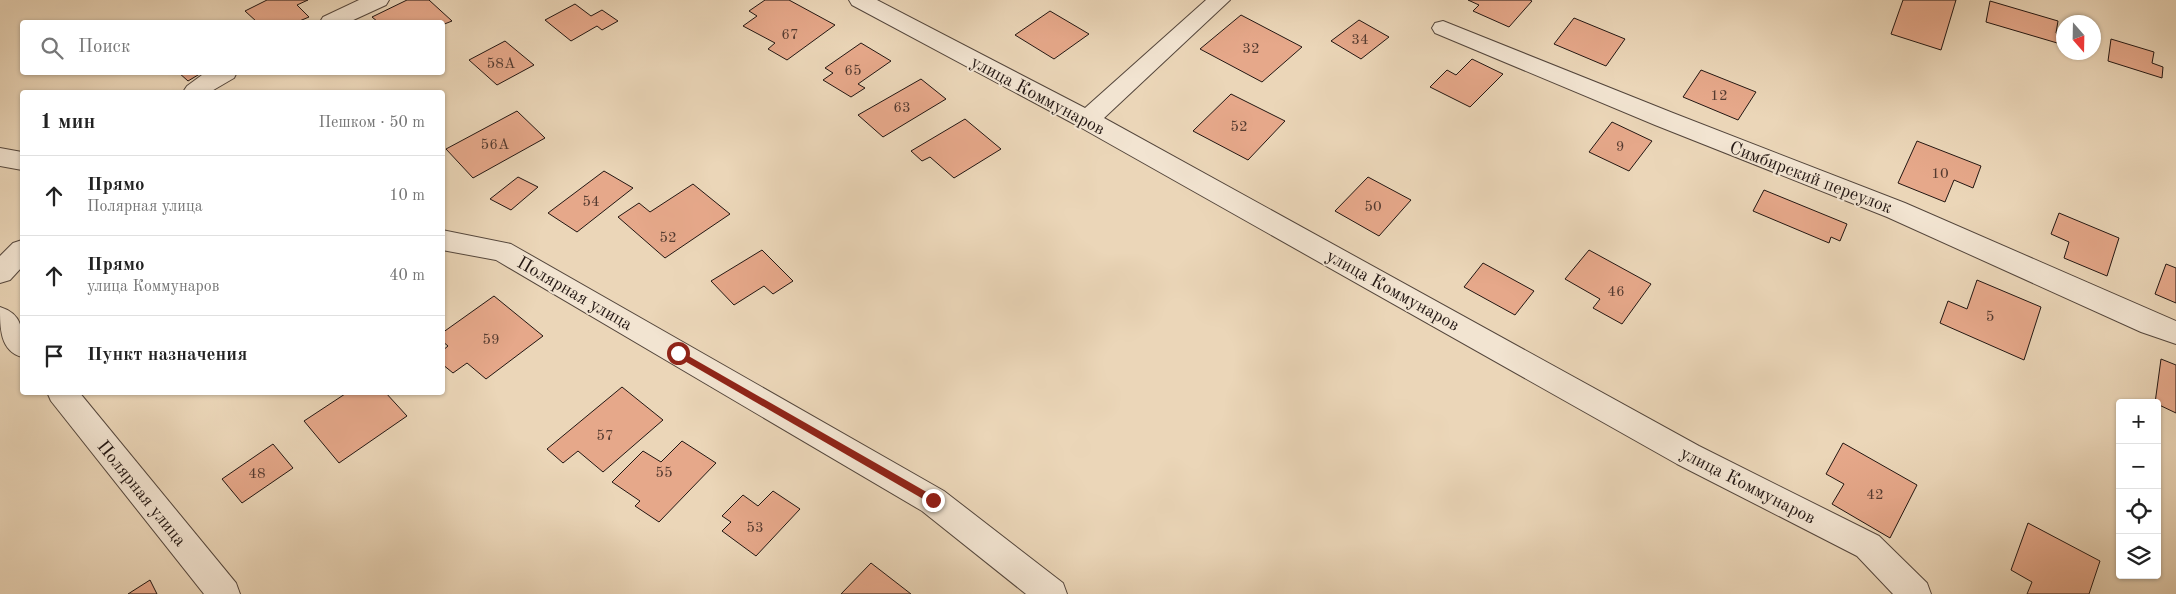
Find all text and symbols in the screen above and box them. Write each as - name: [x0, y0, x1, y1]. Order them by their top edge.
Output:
- north arrow: [2056, 15, 2101, 60]
- search box: [20, 20, 445, 75]
- house number: 67: [781, 28, 799, 43]
- house number: 34: [1351, 33, 1369, 48]
- icon: search: [38, 34, 66, 62]
- text: Поиск: [78, 38, 130, 57]
- house number: 32: [1242, 42, 1260, 57]
- street label: улица Коммунаров: [968, 53, 1108, 139]
- house number: 58А: [487, 57, 516, 72]
- house number: 65: [844, 64, 862, 79]
- house number: 12: [1710, 89, 1728, 104]
- house number: 63: [893, 101, 911, 116]
- text: 1 мин: [40, 112, 95, 133]
- text: Пешком · 50 m: [318, 115, 425, 131]
- house number: 52: [1230, 120, 1248, 135]
- house number: 56А: [481, 138, 510, 153]
- street label: Симбирский переулок: [1727, 139, 1894, 217]
- house number: 9: [1616, 140, 1624, 155]
- house number: 10: [1931, 167, 1949, 182]
- text: Прямо: [87, 176, 145, 195]
- icon: ahead: [40, 182, 68, 210]
- text: 10 m: [389, 188, 425, 204]
- house number: 54: [582, 195, 600, 210]
- text: Полярная улица: [87, 199, 203, 215]
- house number: 50: [1364, 200, 1382, 215]
- house number: 52: [659, 231, 677, 246]
- street label: улица Коммунаров: [1323, 247, 1462, 335]
- street label: Полярная улица: [514, 254, 635, 334]
- text: Прямо: [87, 256, 145, 275]
- icon: ahead: [40, 262, 68, 290]
- text: 40 m: [389, 268, 425, 284]
- text: улица Коммунаров: [87, 279, 219, 295]
- house number: 46: [1607, 285, 1625, 300]
- house number: 5: [1986, 310, 1994, 325]
- house number: 59: [482, 333, 500, 348]
- icon: arrive: [40, 342, 68, 370]
- route start: [667, 342, 690, 365]
- text: Пункт назначения: [87, 346, 247, 365]
- map controls: [2116, 399, 2161, 579]
- button: +: [2116, 399, 2161, 444]
- house number: 57: [596, 429, 614, 444]
- street label: Полярная улица: [93, 437, 189, 550]
- street label: улица Коммунаров: [1677, 444, 1818, 528]
- button: −: [2116, 444, 2161, 489]
- house number: 55: [655, 466, 673, 481]
- house number: 48: [248, 467, 266, 482]
- house number: 42: [1866, 488, 1884, 503]
- route end: [922, 489, 945, 512]
- button: locate: [2116, 489, 2161, 534]
- house number: 53: [746, 521, 764, 536]
- button: layers: [2116, 534, 2161, 579]

